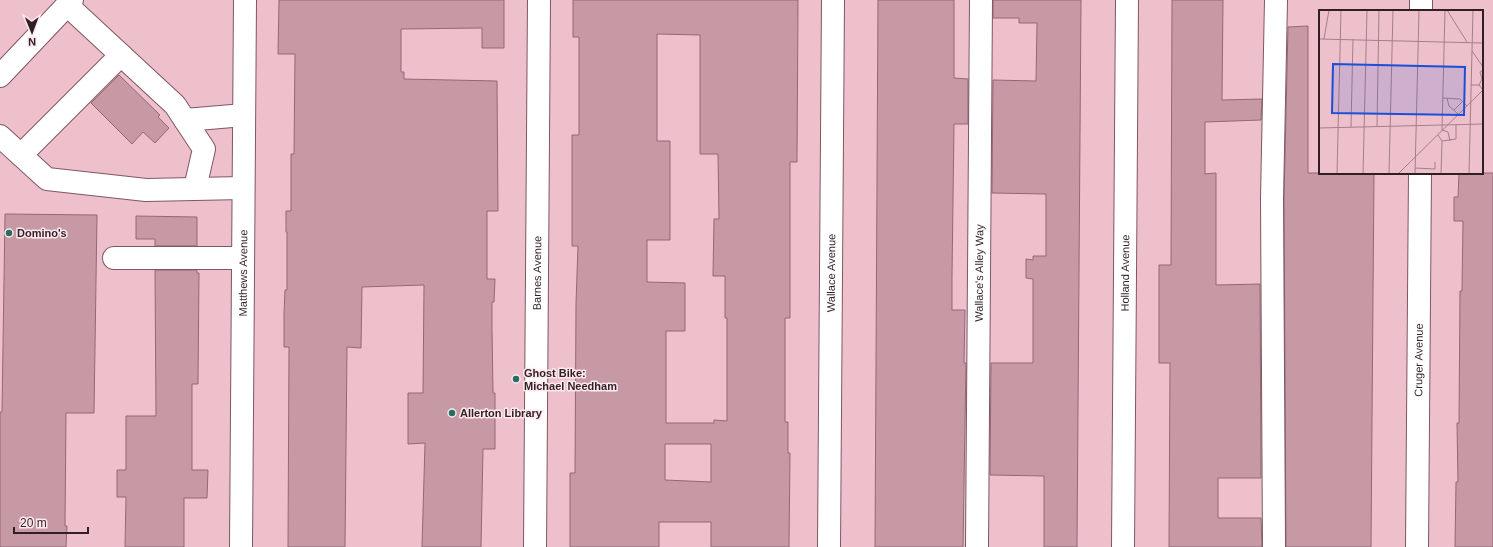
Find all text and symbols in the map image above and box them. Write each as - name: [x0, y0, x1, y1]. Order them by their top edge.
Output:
- inset map: [1319, 10, 1483, 174]
- north arrow: [12, 12, 52, 52]
- text: N: [28, 36, 36, 48]
- street label: Wallace's Alley Way: [973, 224, 985, 322]
- place label: Domino's: [17, 227, 67, 239]
- marker: Domino's: [4, 228, 14, 238]
- street label: Matthews Avenue: [237, 230, 249, 316]
- street label: Wallace Avenue: [825, 234, 837, 312]
- street label: Holland Avenue: [1119, 234, 1131, 312]
- street label: Barnes Avenue: [531, 236, 543, 310]
- street label: Cruger Avenue: [1412, 323, 1425, 397]
- place label: Ghost Bike: Michael Needham: [524, 367, 617, 392]
- marker: Ghost Bike: Michael Needham: [511, 374, 521, 384]
- place label: Allerton Library: [460, 407, 543, 419]
- marker: Allerton Library: [447, 408, 457, 418]
- scale bar: [14, 509, 88, 535]
- text: 20 m: [20, 516, 47, 530]

